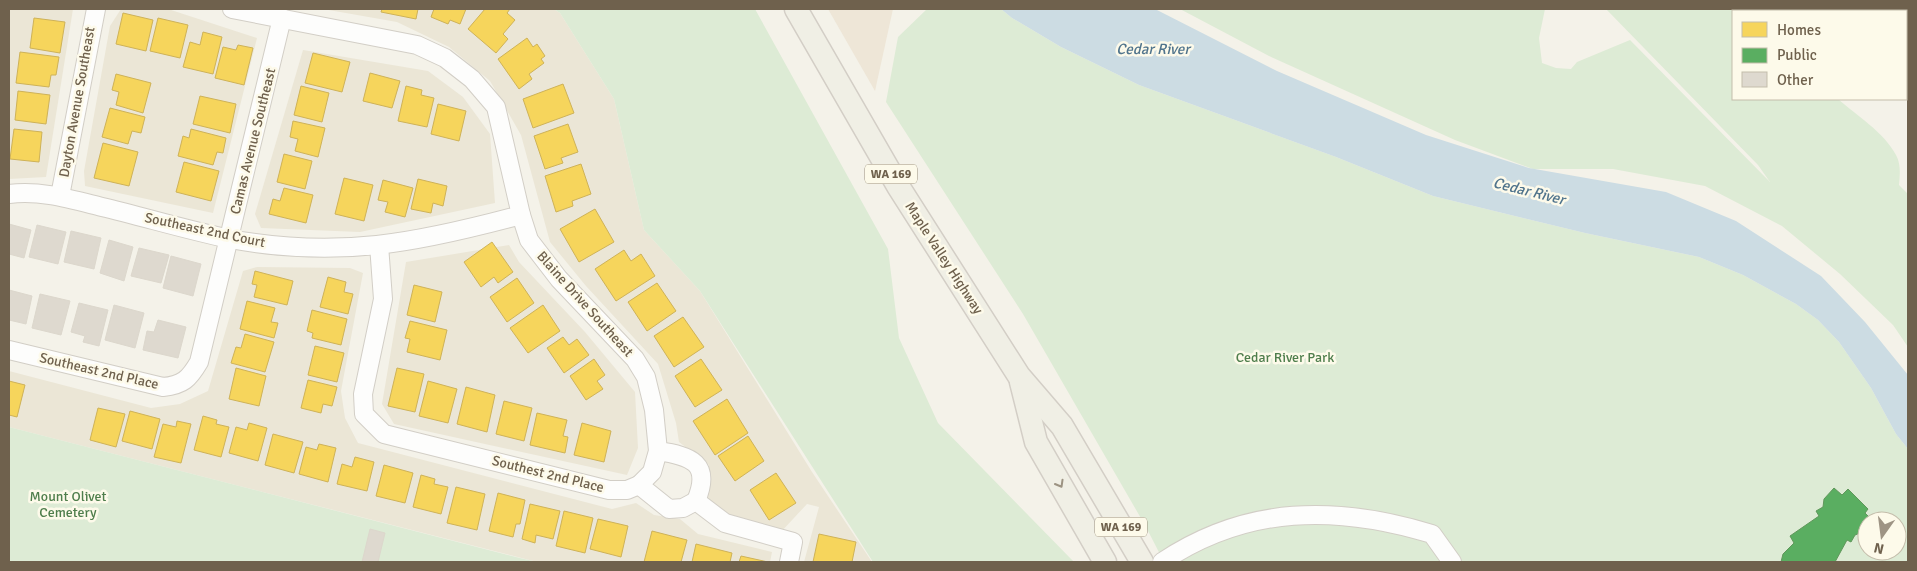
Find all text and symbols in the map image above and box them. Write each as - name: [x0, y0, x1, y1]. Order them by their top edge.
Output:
- legend: [1732, 10, 1907, 100]
- text: Homes: [1777, 21, 1821, 39]
- street label: Dayton Avenue Southeast: [55, 25, 99, 179]
- water label: Cedar River: [1116, 40, 1192, 58]
- text: Public: [1777, 46, 1817, 64]
- street label: Camas Avenue Southeast: [227, 66, 279, 216]
- text: Other: [1777, 71, 1814, 89]
- road number: WA 169: [865, 164, 917, 183]
- water label: Cedar River: [1491, 173, 1569, 209]
- street label: Maple Valley Highway: [901, 199, 987, 318]
- street label: Southeast 2nd Court: [143, 209, 267, 251]
- street label: Blaine Drive Southeast: [533, 248, 637, 360]
- street label: Southeast 2nd Place: [38, 349, 160, 393]
- park label: Cedar River Park: [1236, 349, 1334, 366]
- street label: Southest 2nd Place: [490, 452, 606, 496]
- one-way arrow: [1054, 479, 1064, 488]
- park label: Mount Olivet Cemetery: [30, 488, 107, 521]
- north arrow: [1857, 511, 1907, 561]
- road number: WA 169: [1095, 518, 1147, 536]
- text: N: [1872, 539, 1886, 558]

